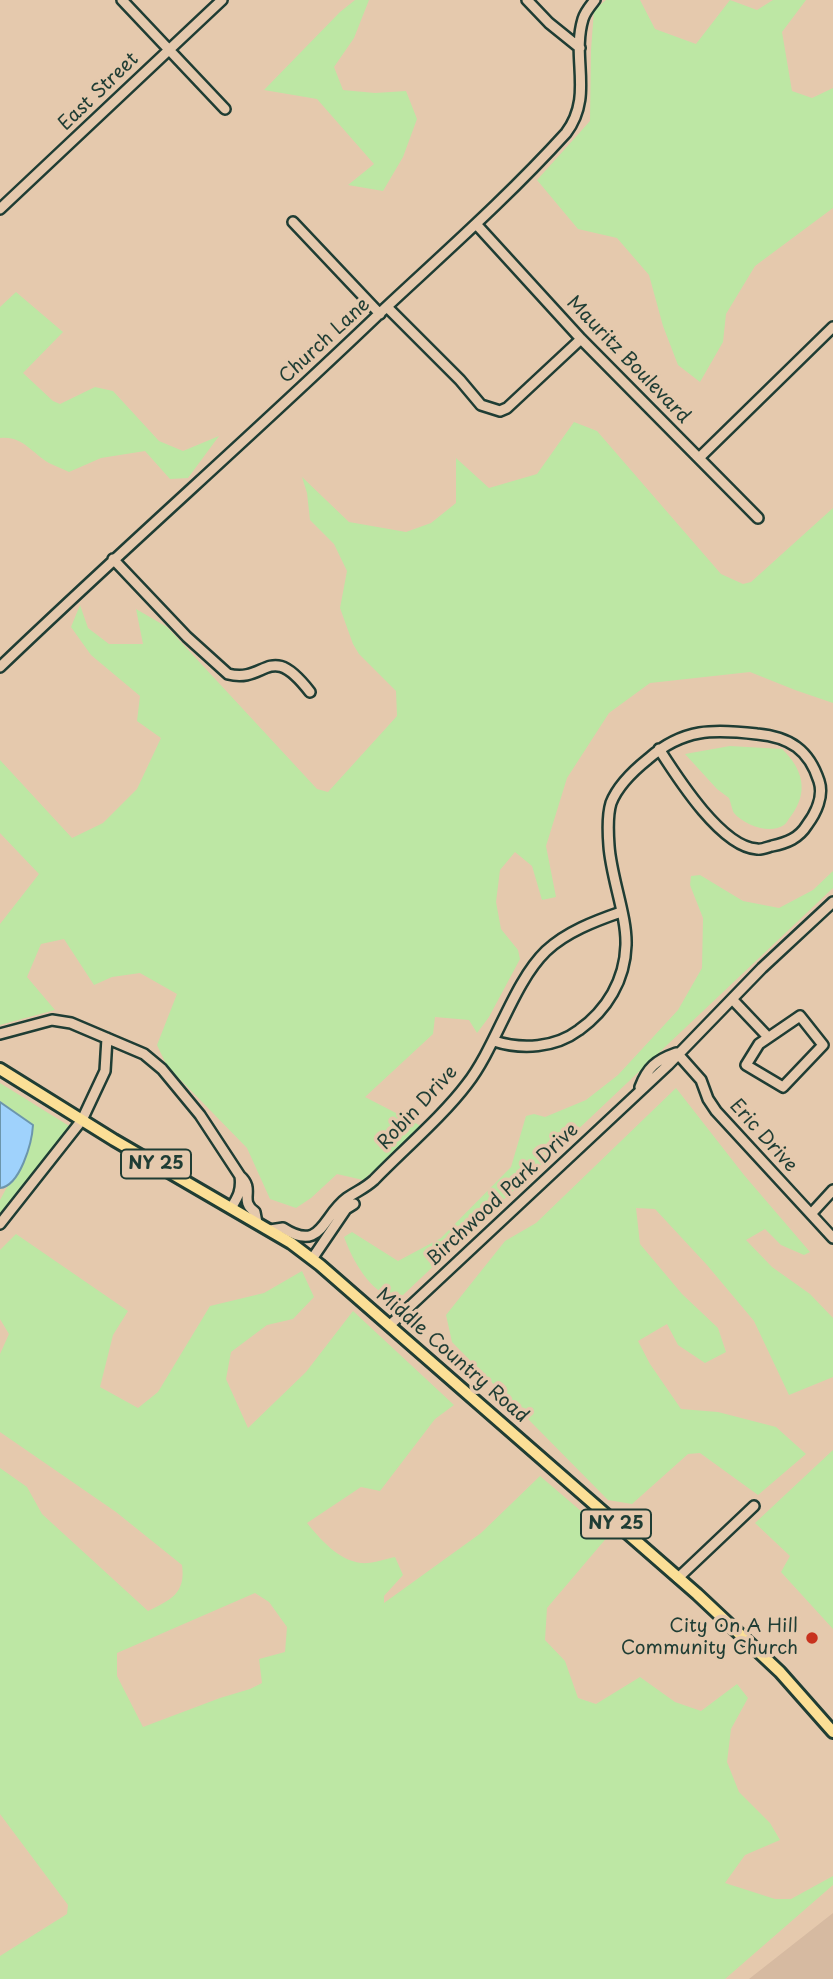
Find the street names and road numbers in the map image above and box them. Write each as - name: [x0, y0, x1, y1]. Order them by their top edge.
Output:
- street label: East Street: [54, 48, 144, 136]
- street label: Mauritz Boulevard: [561, 292, 695, 428]
- street label: Church Lane: [275, 293, 375, 389]
- street label: Robin Drive: [373, 1061, 463, 1155]
- street label: Eric Drive: [724, 1095, 802, 1177]
- street label: Birchwood Park Drive: [423, 1119, 583, 1271]
- road number: NY 25: [121, 1149, 191, 1178]
- street label: Middle Country Road: [371, 1284, 533, 1428]
- road number: NY 25: [581, 1510, 651, 1539]

